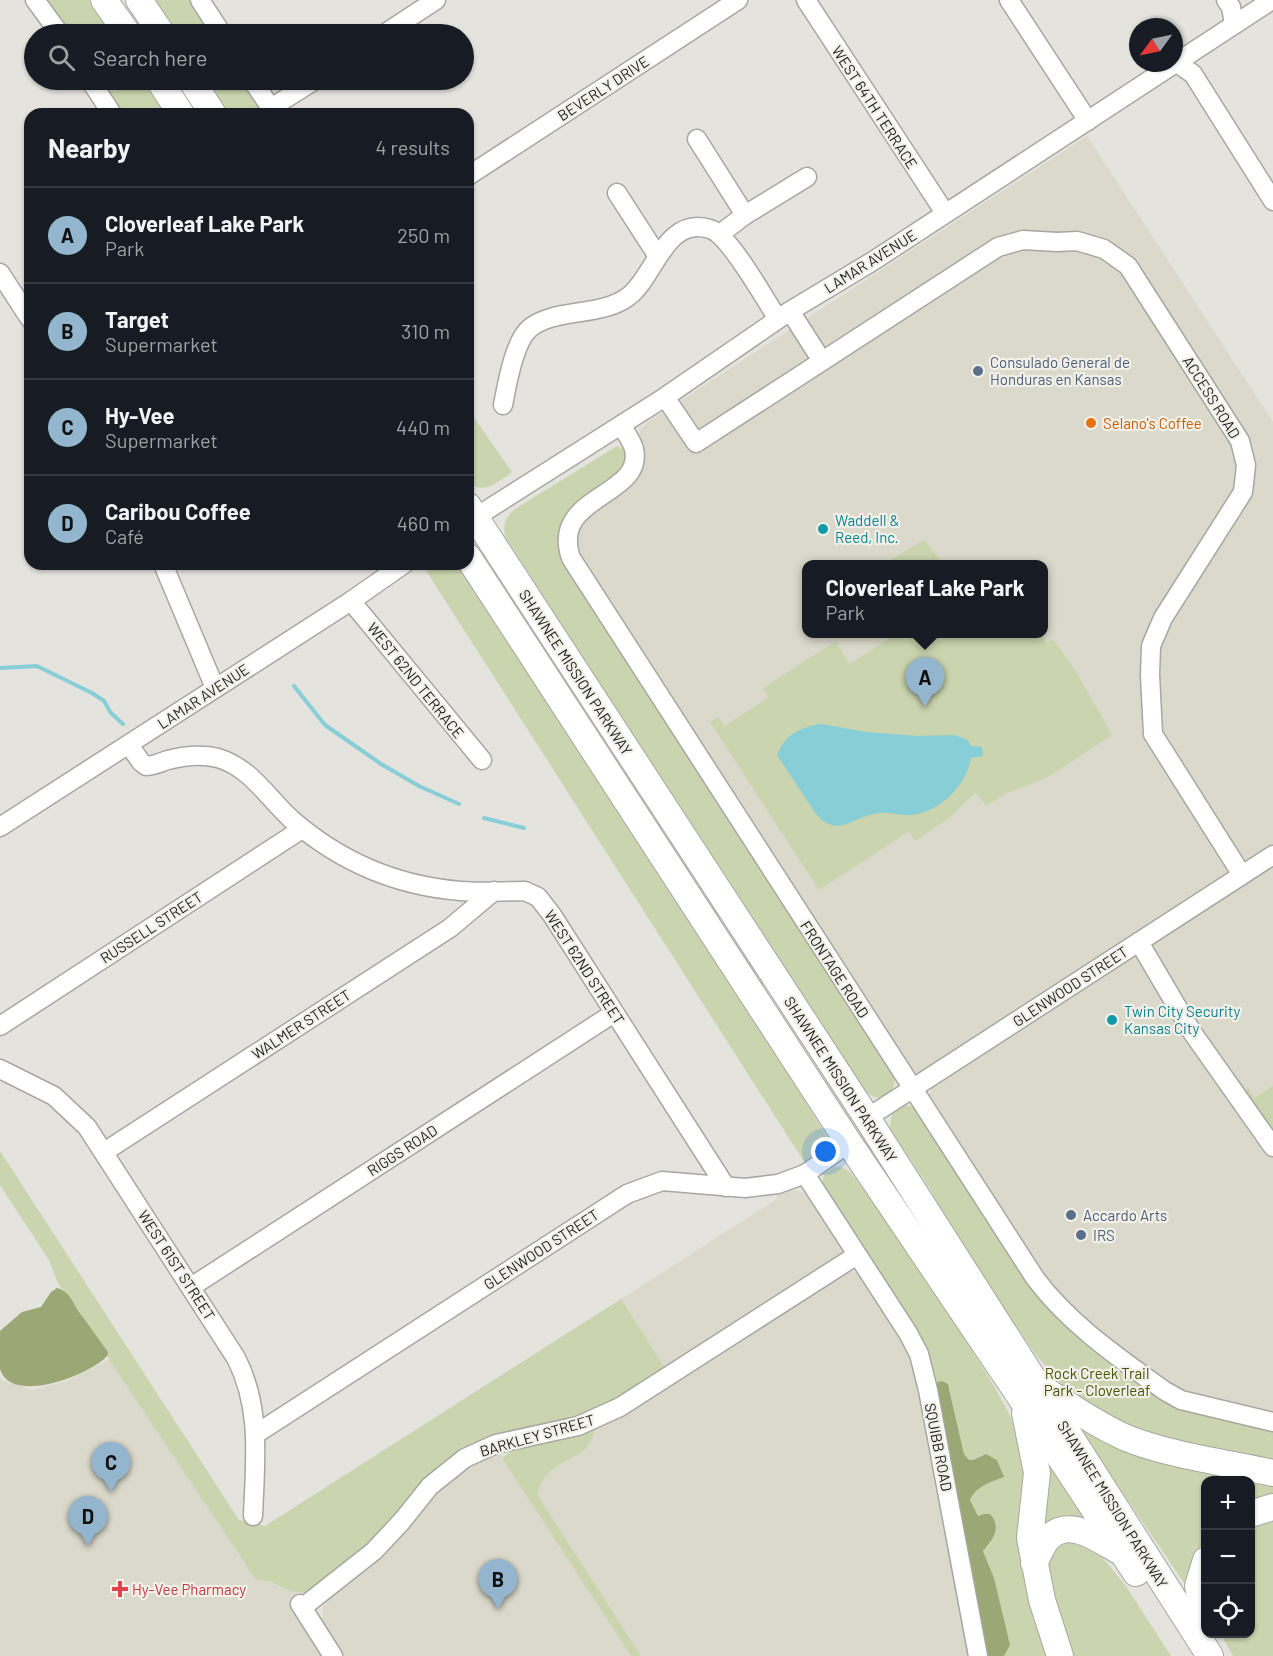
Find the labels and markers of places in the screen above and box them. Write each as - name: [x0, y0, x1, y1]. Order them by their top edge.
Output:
- place label: Consulado General de Honduras en Kansas: [990, 353, 1130, 388]
- marker: Consulado General de Honduras en Kansas: [971, 364, 985, 378]
- place label: Selano's Coffee: [1103, 414, 1202, 432]
- marker: Selano's Coffee: [1084, 416, 1098, 430]
- place label: Waddell & Reed, Inc.: [835, 511, 899, 546]
- marker: Waddell & Reed, Inc.: [816, 522, 830, 536]
- pin: A: [906, 658, 944, 707]
- place label: Twin City Security Kansas City: [1124, 1002, 1240, 1037]
- marker: Twin City Security Kansas City: [1105, 1013, 1119, 1027]
- place label: Accardo Arts: [1083, 1206, 1167, 1224]
- marker: Accardo Arts: [1064, 1208, 1078, 1222]
- place label: IRS: [1093, 1226, 1115, 1244]
- marker: IRS: [1074, 1228, 1088, 1242]
- pin: C: [92, 1442, 130, 1492]
- pin: D: [68, 1496, 107, 1546]
- pin: B: [478, 1560, 518, 1609]
- place label: Hy-Vee Pharmacy: [132, 1580, 246, 1598]
- marker: Hy-Vee Pharmacy: [113, 1582, 127, 1596]

